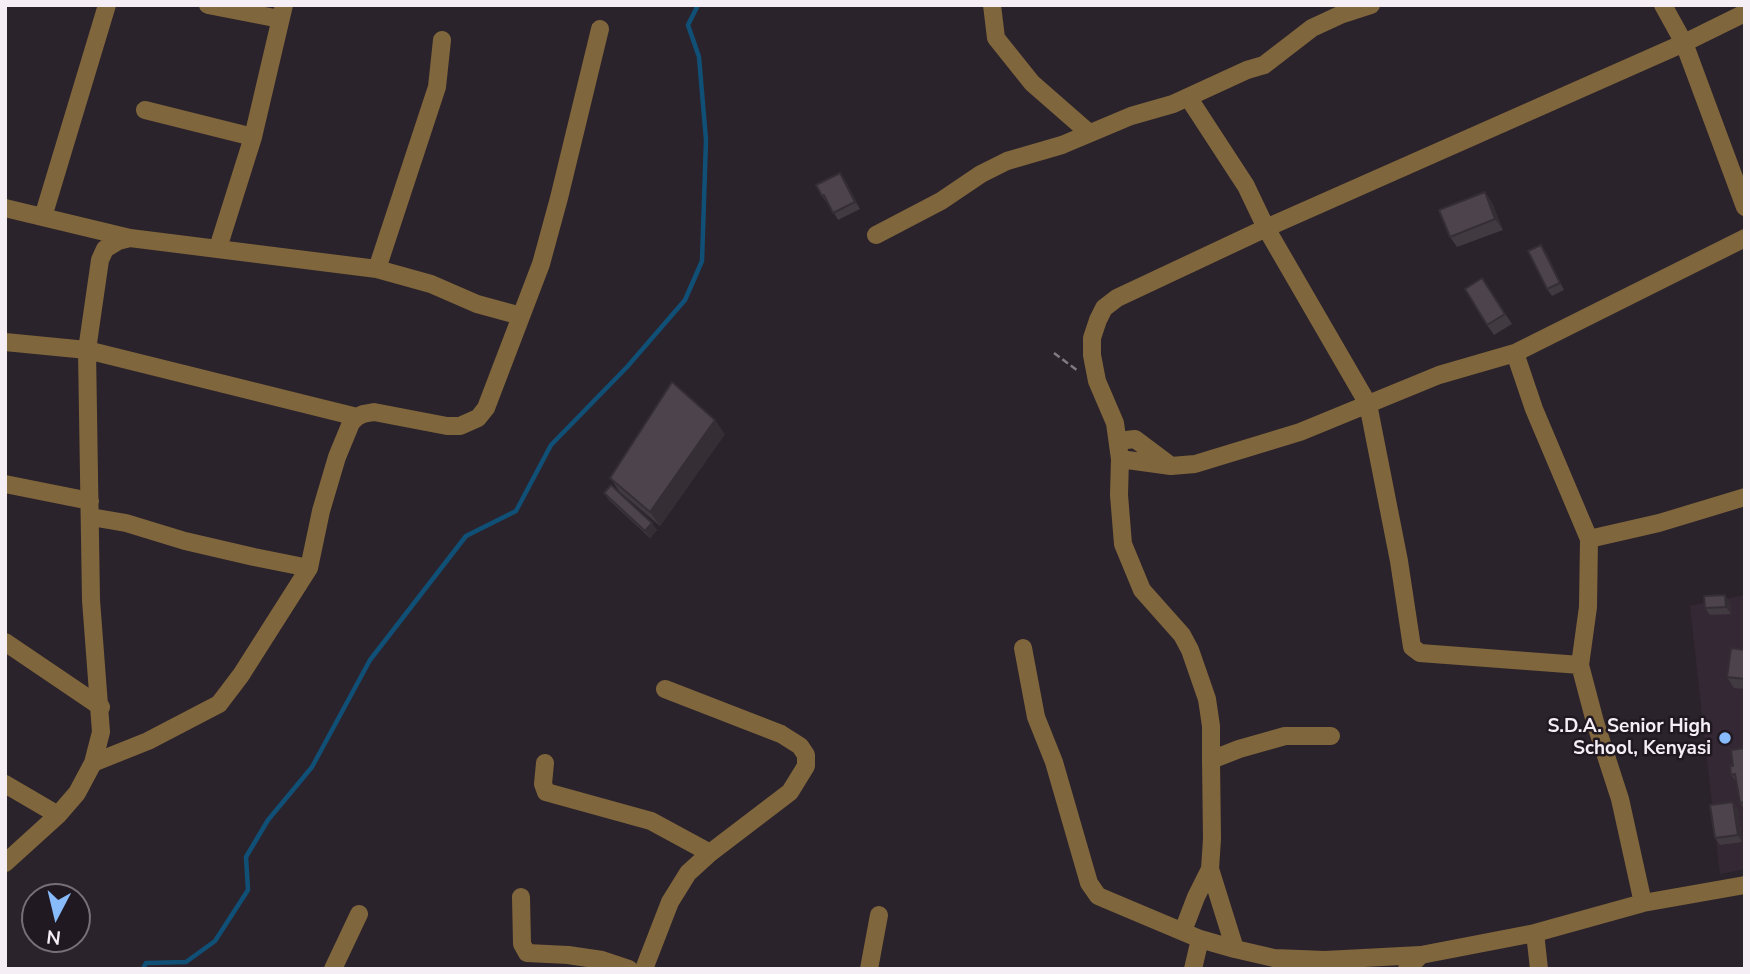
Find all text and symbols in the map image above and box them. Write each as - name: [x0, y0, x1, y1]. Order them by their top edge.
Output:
- place label: S.D.A. Senior High School, Kenyasi: [1547, 716, 1711, 760]
- marker: S.D.A. Senior High School, Kenyasi: [1717, 730, 1733, 746]
- north arrow: [21, 883, 91, 953]
- text: N: [45, 923, 62, 951]

